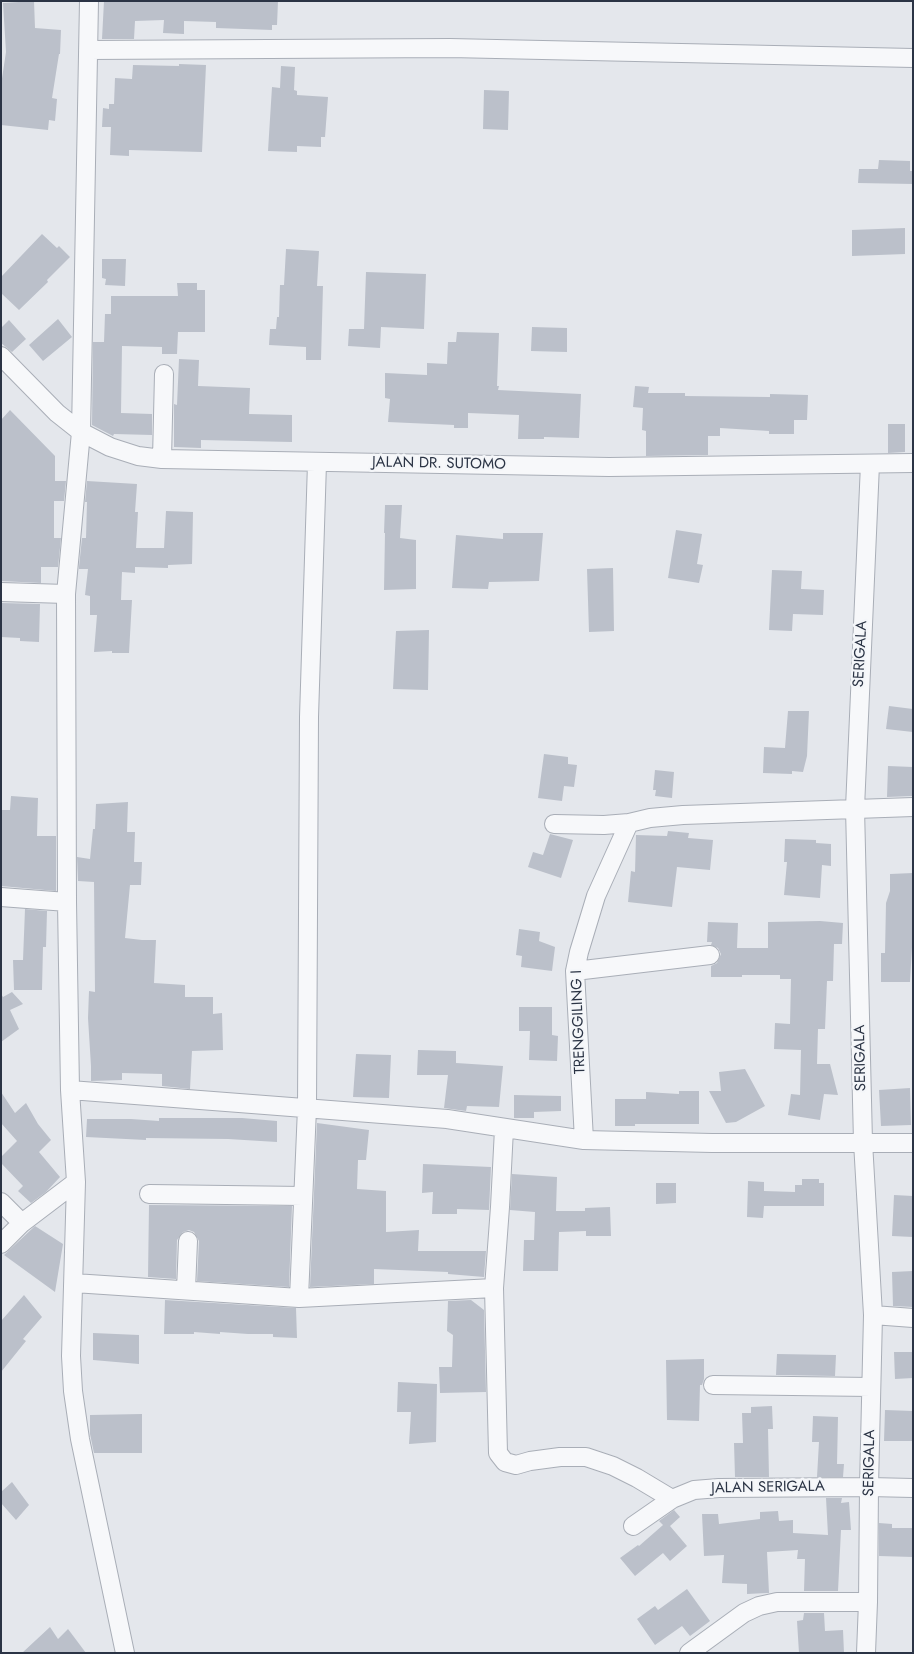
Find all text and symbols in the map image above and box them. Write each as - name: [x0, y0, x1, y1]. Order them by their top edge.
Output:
- street label: JALAN DR. SUTOMO: [372, 454, 506, 474]
- street label: SERIGALA: [850, 620, 872, 688]
- street label: TRENGGILING I: [568, 970, 590, 1074]
- street label: SERIGALA: [851, 1024, 871, 1092]
- street label: SERIGALA: [860, 1429, 880, 1497]
- street label: JALAN SERIGALA: [711, 1478, 825, 1498]

